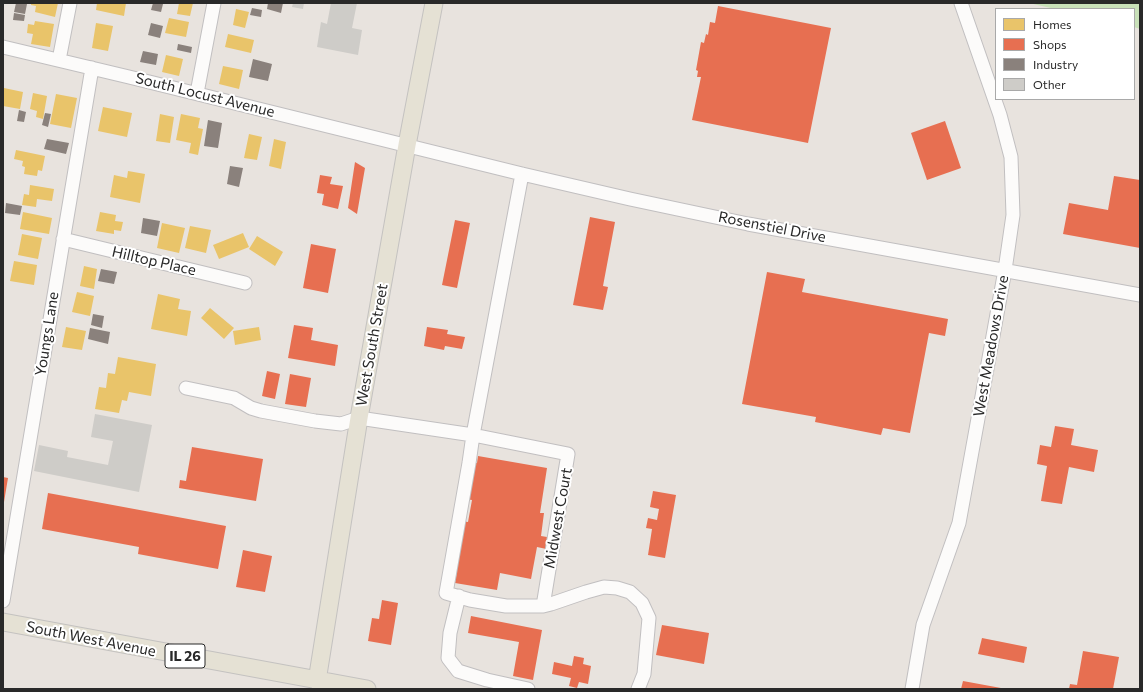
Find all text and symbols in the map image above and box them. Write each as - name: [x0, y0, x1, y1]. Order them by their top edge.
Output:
- legend: [995, 8, 1135, 100]
- text: Homes: [1033, 17, 1071, 31]
- text: Shops: [1033, 37, 1067, 51]
- text: Industry: [1033, 57, 1078, 71]
- street label: South Locust Avenue: [133, 69, 277, 121]
- text: Other: [1033, 77, 1066, 91]
- street label: Rosenstiel Drive: [717, 208, 827, 246]
- street label: Hilltop Place: [110, 243, 198, 279]
- street label: West Meadows Drive: [970, 274, 1012, 418]
- street label: West South Street: [352, 282, 392, 408]
- street label: Youngs Lane: [31, 291, 63, 377]
- street label: Midwest Court: [540, 466, 576, 570]
- street label: South West Avenue: [25, 618, 157, 660]
- road number: IL 26: [165, 644, 205, 668]

